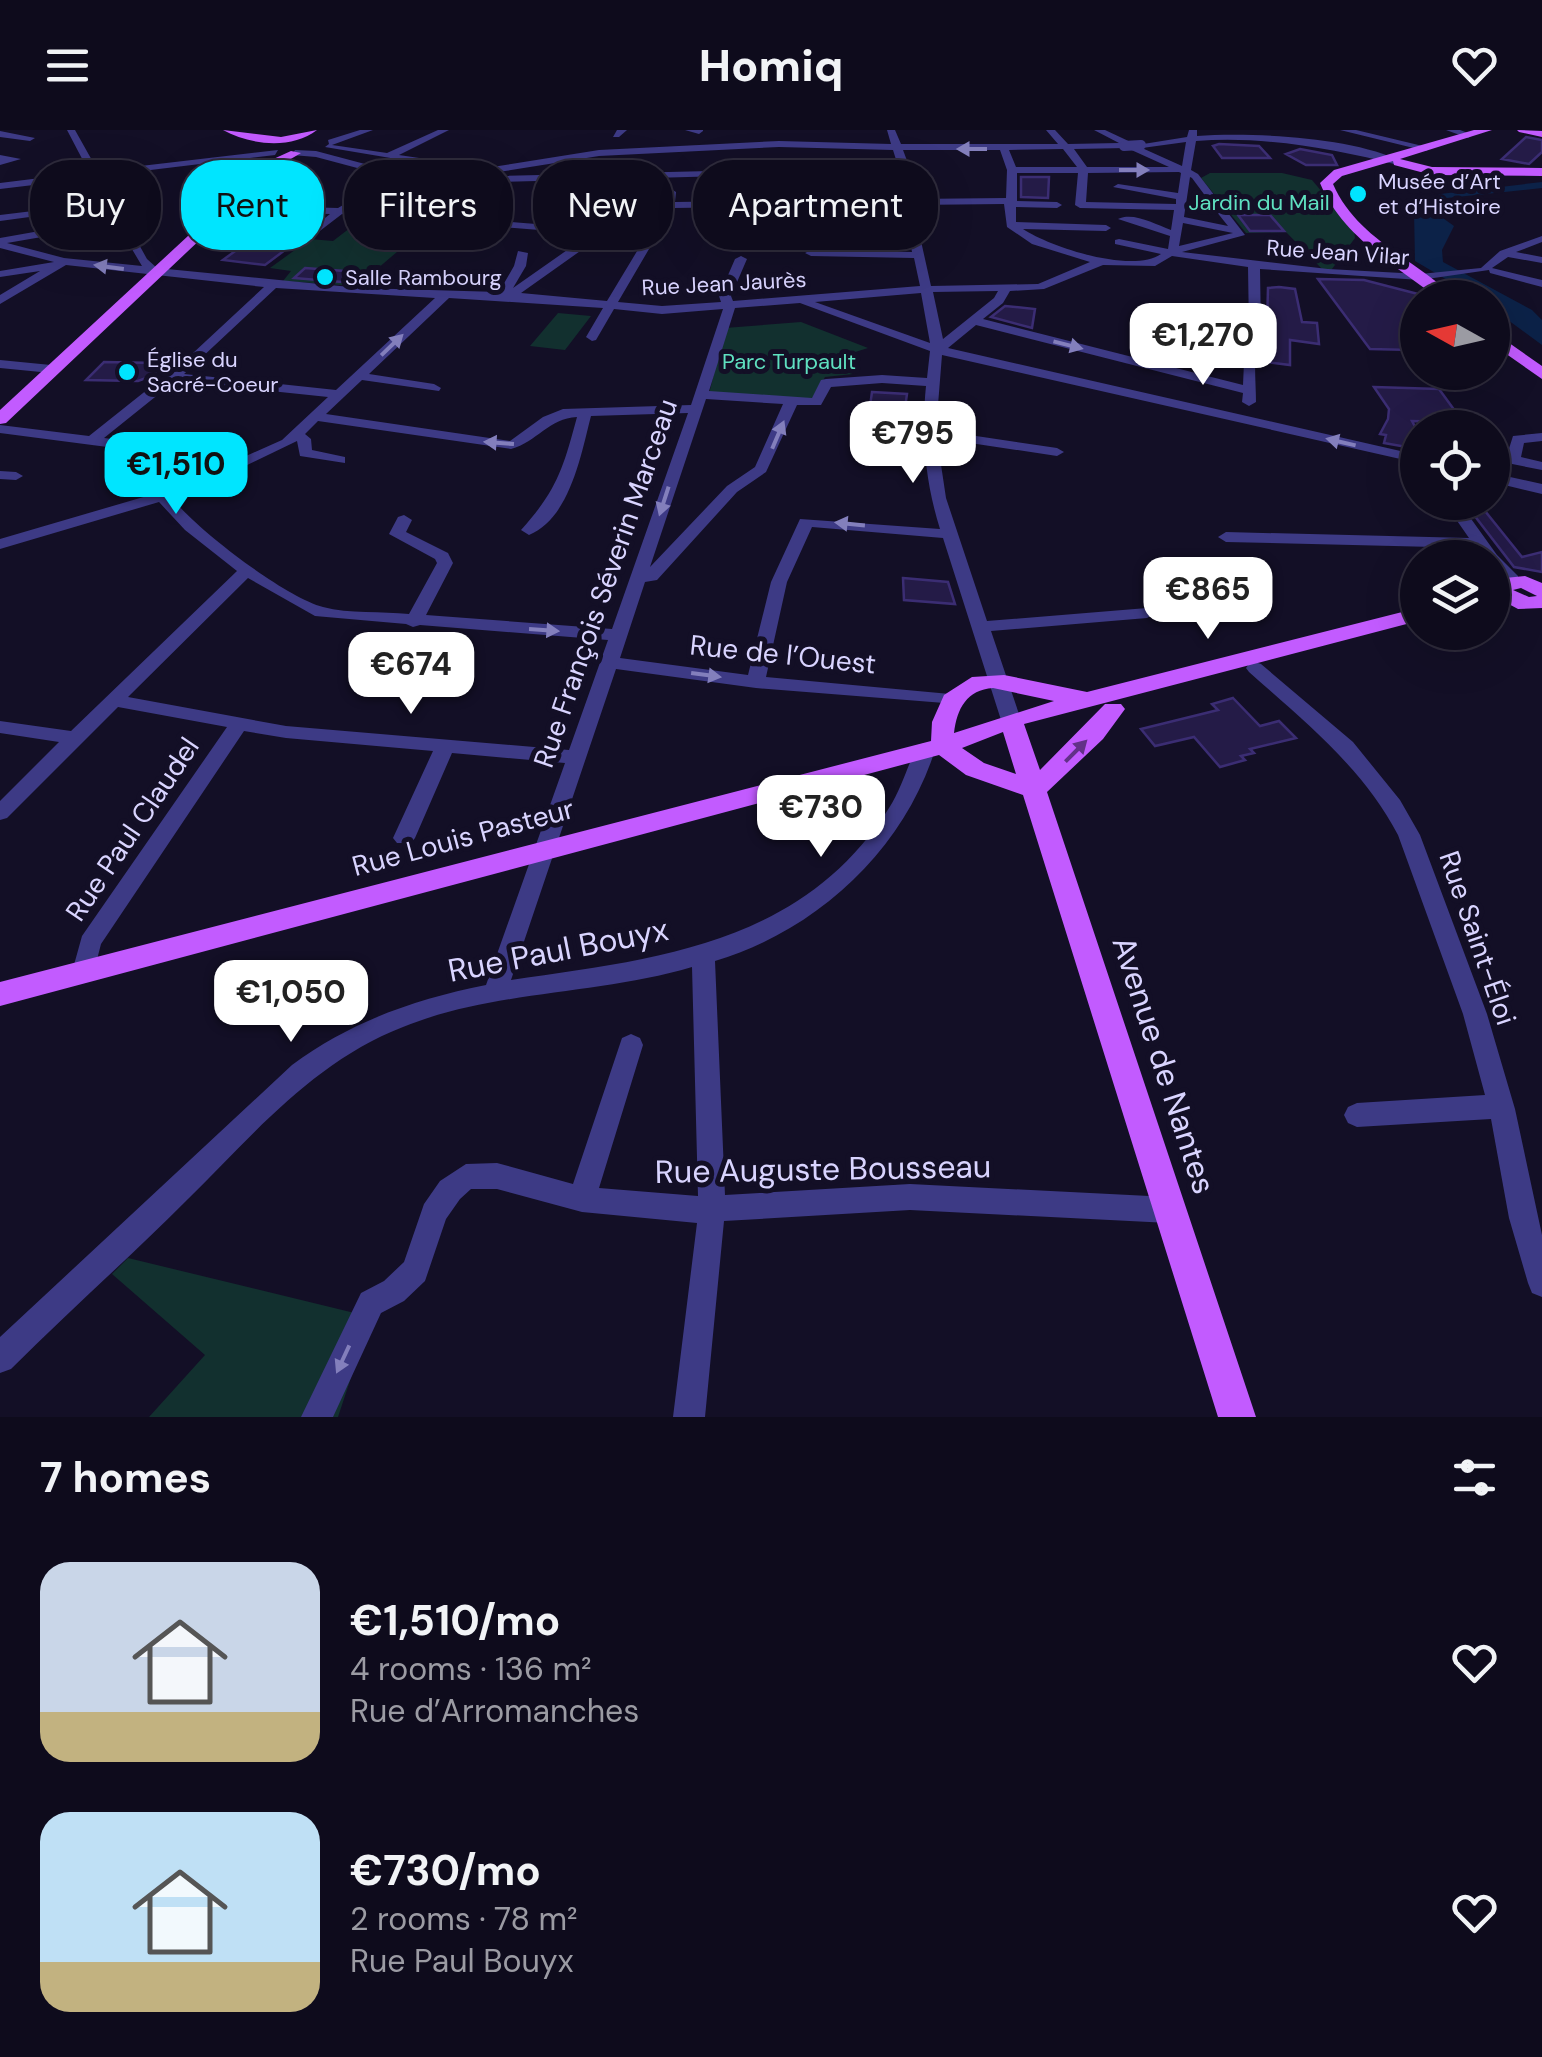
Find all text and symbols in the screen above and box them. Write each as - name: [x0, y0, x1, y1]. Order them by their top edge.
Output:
- text: Homiq: [699, 36, 843, 95]
- icon: menu: [40, 38, 95, 93]
- icon: heart: [1447, 38, 1502, 93]
- one-way arrow: [955, 140, 987, 156]
- chip: Buy: [30, 160, 161, 250]
- chip: Rent: [181, 160, 324, 250]
- chip: Filters: [344, 160, 513, 250]
- chip: New: [533, 160, 673, 250]
- chip: Apartment: [693, 160, 938, 250]
- one-way arrow: [1119, 162, 1151, 178]
- place label: Musée d’Art et d’Histoire: [1378, 167, 1501, 221]
- marker: Musée d’Art et d’Histoire: [1347, 183, 1369, 205]
- park label: Jardin du Mail: [1188, 188, 1330, 217]
- street label: Rue Jean Vilar: [1266, 233, 1410, 272]
- one-way arrow: [92, 258, 124, 274]
- place label: Salle Rambourg: [345, 263, 502, 292]
- street label: Rue Jean Jaurès: [641, 265, 807, 302]
- marker: Salle Rambourg: [314, 266, 336, 288]
- north arrow: [1400, 280, 1510, 390]
- map controls: [1400, 280, 1510, 650]
- pin: €1,270: [1122, 303, 1284, 388]
- text: €1,270: [1152, 314, 1254, 356]
- one-way arrow: [380, 334, 404, 357]
- one-way arrow: [1053, 338, 1084, 354]
- place label: Église du Sacré-Coeur: [147, 345, 279, 399]
- park label: Parc Turpault: [722, 347, 856, 376]
- marker: Église du Sacré-Coeur: [116, 361, 138, 383]
- street label: Rue François Séverin Marceau: [525, 394, 686, 772]
- pin: €795: [854, 401, 972, 486]
- button: locate: [1400, 410, 1510, 520]
- text: €795: [872, 412, 954, 454]
- one-way arrow: [770, 420, 786, 450]
- pin: €1,510: [95, 432, 257, 517]
- one-way arrow: [1325, 434, 1356, 449]
- one-way arrow: [483, 435, 514, 451]
- text: €1,510: [127, 443, 225, 485]
- one-way arrow: [655, 487, 670, 517]
- one-way arrow: [833, 516, 865, 532]
- button: layers: [1400, 540, 1510, 650]
- pin: €865: [1149, 557, 1267, 642]
- text: €865: [1165, 568, 1251, 610]
- one-way arrow: [529, 622, 561, 638]
- street label: Rue de l’Ouest: [688, 626, 878, 683]
- pin: €674: [352, 632, 470, 717]
- text: €674: [370, 643, 452, 685]
- one-way arrow: [691, 667, 723, 683]
- street label: Rue Paul Claudel: [57, 730, 208, 928]
- one-way arrow: [1063, 740, 1087, 764]
- pin: €730: [762, 775, 880, 860]
- text: €730: [779, 786, 863, 828]
- street label: Rue Louis Pasteur: [348, 790, 578, 885]
- street label: Rue Saint-Éloi: [1430, 846, 1525, 1030]
- street label: Rue Paul Bouyx: [444, 908, 672, 992]
- street label: Avenue de Nantes: [1103, 931, 1225, 1199]
- pin: €1,050: [210, 960, 372, 1045]
- text: €1,050: [236, 971, 346, 1013]
- street label: Rue Auguste Bousseau: [655, 1145, 991, 1193]
- one-way arrow: [335, 1344, 351, 1374]
- text: 7 homes: [40, 1450, 211, 1505]
- icon: filters: [1447, 1450, 1502, 1505]
- text: €1,510/mo: [350, 1593, 560, 1648]
- icon: home: [120, 1602, 240, 1722]
- icon: heart: [1447, 1635, 1502, 1690]
- text: 4 rooms · 136 m²: [350, 1648, 592, 1690]
- text: Rue d’Arromanches: [350, 1690, 639, 1732]
- text: €730/mo: [350, 1843, 541, 1898]
- icon: home: [120, 1852, 240, 1972]
- icon: heart: [1447, 1885, 1502, 1940]
- text: 2 rooms · 78 m²: [350, 1898, 578, 1940]
- text: Rue Paul Bouyx: [350, 1940, 574, 1982]

